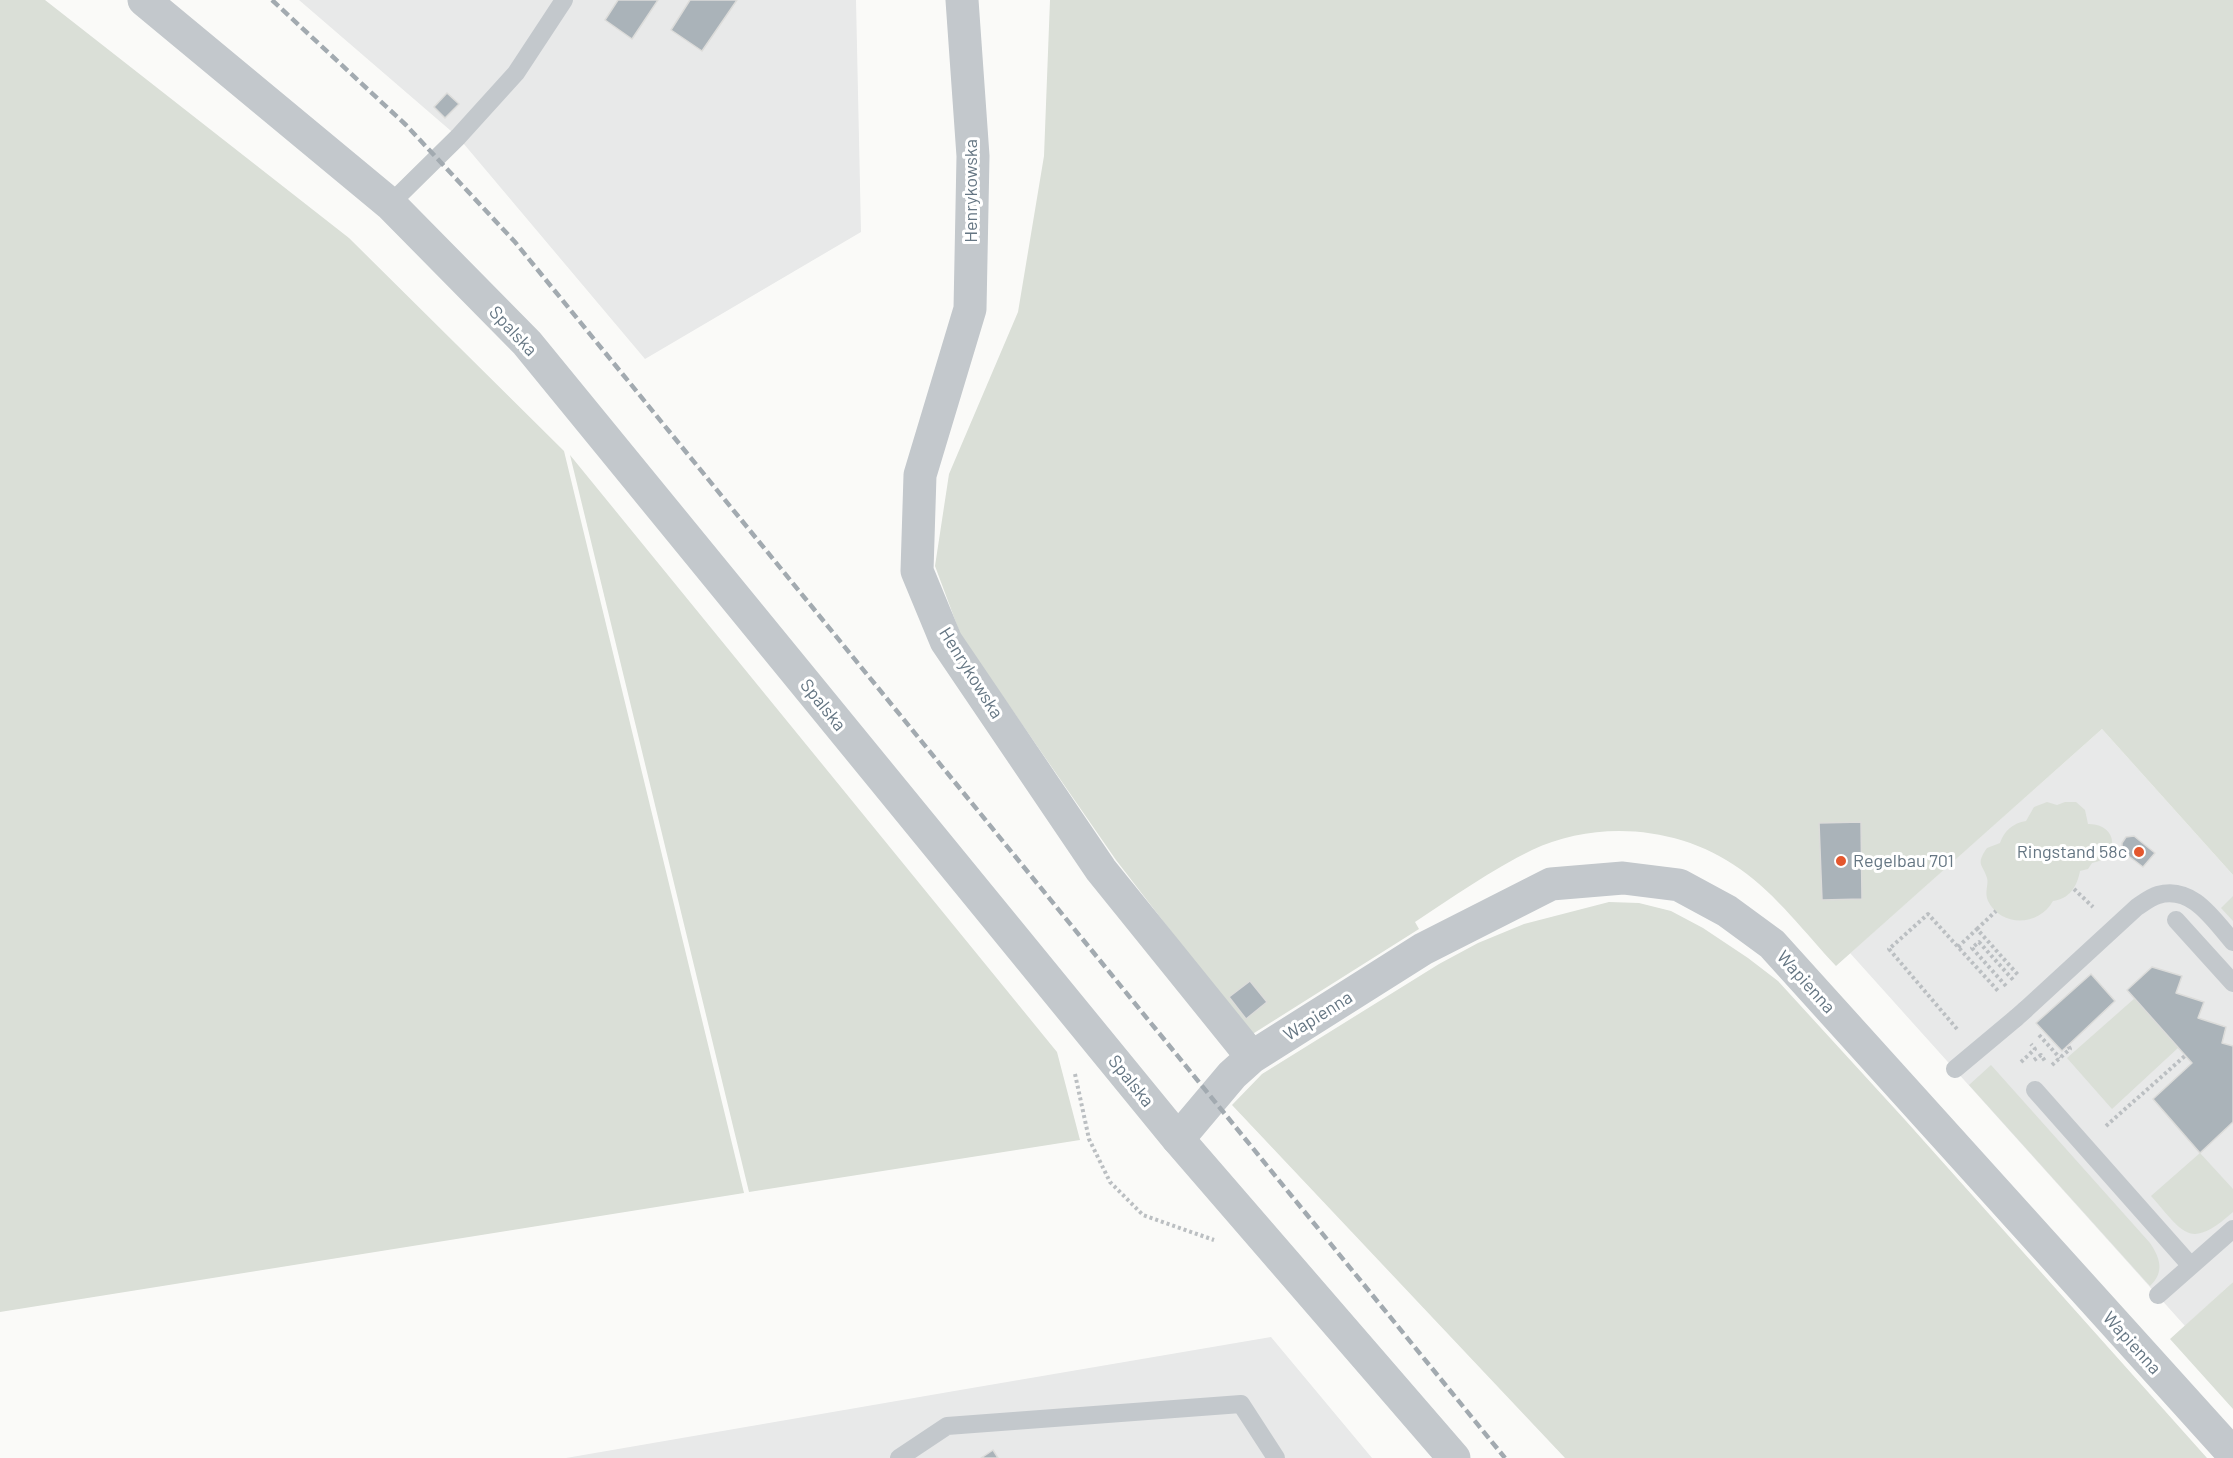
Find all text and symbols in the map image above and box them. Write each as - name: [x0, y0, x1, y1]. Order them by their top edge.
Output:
- street label: Henrykowska: [960, 139, 982, 243]
- street label: Spalska: [484, 302, 542, 360]
- street label: Henrykowska: [934, 623, 1008, 723]
- street label: Spalska: [796, 675, 850, 735]
- place label: Ringstand 58c: [2017, 841, 2127, 863]
- marker: Ringstand 58c: [2132, 845, 2146, 859]
- place label: Regelbau 701: [1853, 850, 1954, 872]
- marker: Regelbau 701: [1834, 854, 1848, 868]
- street label: Wapienna: [1772, 946, 1840, 1018]
- street label: Wapienna: [1280, 986, 1356, 1046]
- street label: Spalska: [1104, 1051, 1158, 1111]
- street label: Wapienna: [2098, 1307, 2166, 1379]

